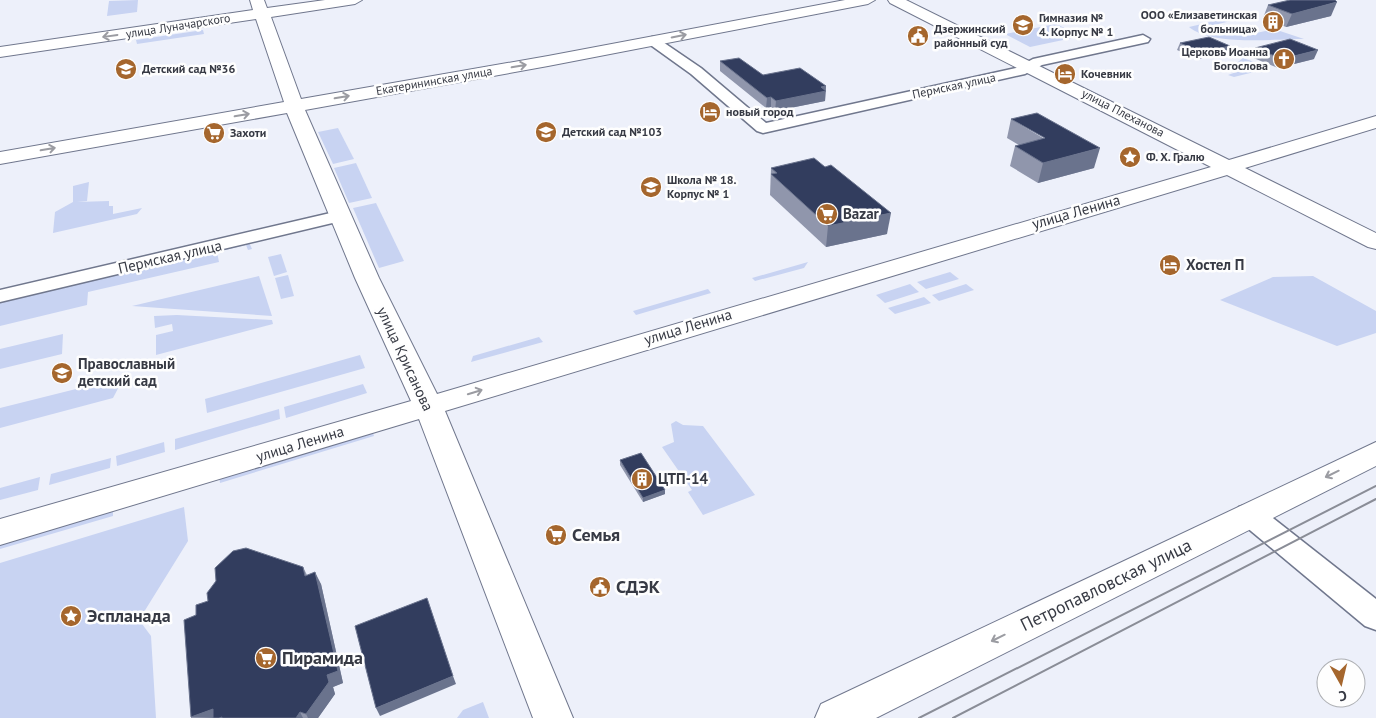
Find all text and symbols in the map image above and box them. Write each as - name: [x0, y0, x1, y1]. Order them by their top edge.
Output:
- place label: ООО «Елизаветинская больница»: [1141, 7, 1257, 36]
- street label: улица Луначарского: [125, 10, 231, 41]
- place label: Гимназия № 4. Корпус № 1: [1039, 10, 1113, 39]
- building icon: ООО «Елизаветинская больница»: [1261, 10, 1285, 34]
- school or university icon: Гимназия № 4. Корпус № 1: [1011, 13, 1035, 37]
- place label: Дзержинский районный суд: [934, 21, 1008, 50]
- public building icon: Дзержинский районный суд: [906, 24, 930, 48]
- one-way arrow: [671, 31, 687, 41]
- one-way arrow: [102, 32, 118, 42]
- place label: Церковь Иоанна Богослова: [1181, 44, 1268, 73]
- church icon: Церковь Иоанна Богослова: [1272, 47, 1296, 71]
- school or university icon: Детский сад №36: [114, 57, 138, 81]
- one-way arrow: [511, 60, 527, 70]
- place label: Детский сад №36: [142, 61, 235, 76]
- hotel icon: Кочевник: [1053, 62, 1077, 86]
- street label: Екатерининская улица: [375, 63, 493, 98]
- place label: Кочевник: [1081, 66, 1132, 81]
- street label: Пермская улица: [911, 69, 997, 102]
- street label: улица Плеханова: [1079, 85, 1167, 140]
- one-way arrow: [334, 91, 350, 101]
- hotel icon: новый город: [698, 100, 722, 124]
- place label: новый город: [726, 104, 794, 119]
- one-way arrow: [234, 109, 250, 119]
- school or university icon: Детский сад №103: [534, 120, 558, 144]
- supermarket icon: Захоти: [202, 121, 226, 145]
- place label: Детский сад №103: [562, 124, 662, 139]
- place label: Захоти: [230, 125, 266, 140]
- one-way arrow: [40, 144, 56, 154]
- place icon: Ф. Х. Гралю: [1118, 145, 1142, 169]
- place label: Ф. Х. Гралю: [1146, 149, 1205, 164]
- place label: Школа № 18. Корпус № 1: [667, 172, 737, 201]
- school or university icon: Школа № 18. Корпус № 1: [639, 175, 663, 199]
- street label: улица Ленина: [1030, 190, 1122, 233]
- supermarket icon: Bazar: [815, 202, 839, 226]
- place label: Bazar: [843, 204, 880, 223]
- street label: Пермская улица: [116, 235, 224, 278]
- hotel icon: Хостел П: [1158, 253, 1182, 277]
- place label: Хостел П: [1186, 255, 1244, 274]
- street label: улица Крисанова: [373, 304, 438, 414]
- street label: улица Ленина: [642, 304, 734, 349]
- place label: Православный детский сад: [77, 354, 175, 390]
- school or university icon: Православный детский сад: [50, 361, 74, 385]
- one-way arrow: [466, 386, 482, 396]
- street label: улица Ленина: [254, 421, 346, 466]
- building icon: ЦТП-14: [630, 467, 654, 491]
- place label: ЦТП-14: [658, 469, 708, 488]
- one-way arrow: [1325, 470, 1340, 479]
- supermarket icon: Семья: [544, 523, 568, 547]
- place label: Семья: [572, 523, 620, 546]
- street label: Петропавловская улица: [1016, 533, 1195, 636]
- public building icon: СДЭК: [588, 575, 612, 599]
- place label: СДЭК: [616, 575, 660, 598]
- place icon: Эспланада: [59, 604, 83, 628]
- place label: Эспланада: [87, 604, 171, 627]
- one-way arrow: [991, 634, 1006, 643]
- supermarket icon: Пирамида: [254, 646, 278, 670]
- place label: Пирамида: [282, 646, 363, 669]
- north arrow: [1316, 658, 1366, 708]
- text: С: [1338, 686, 1348, 705]

